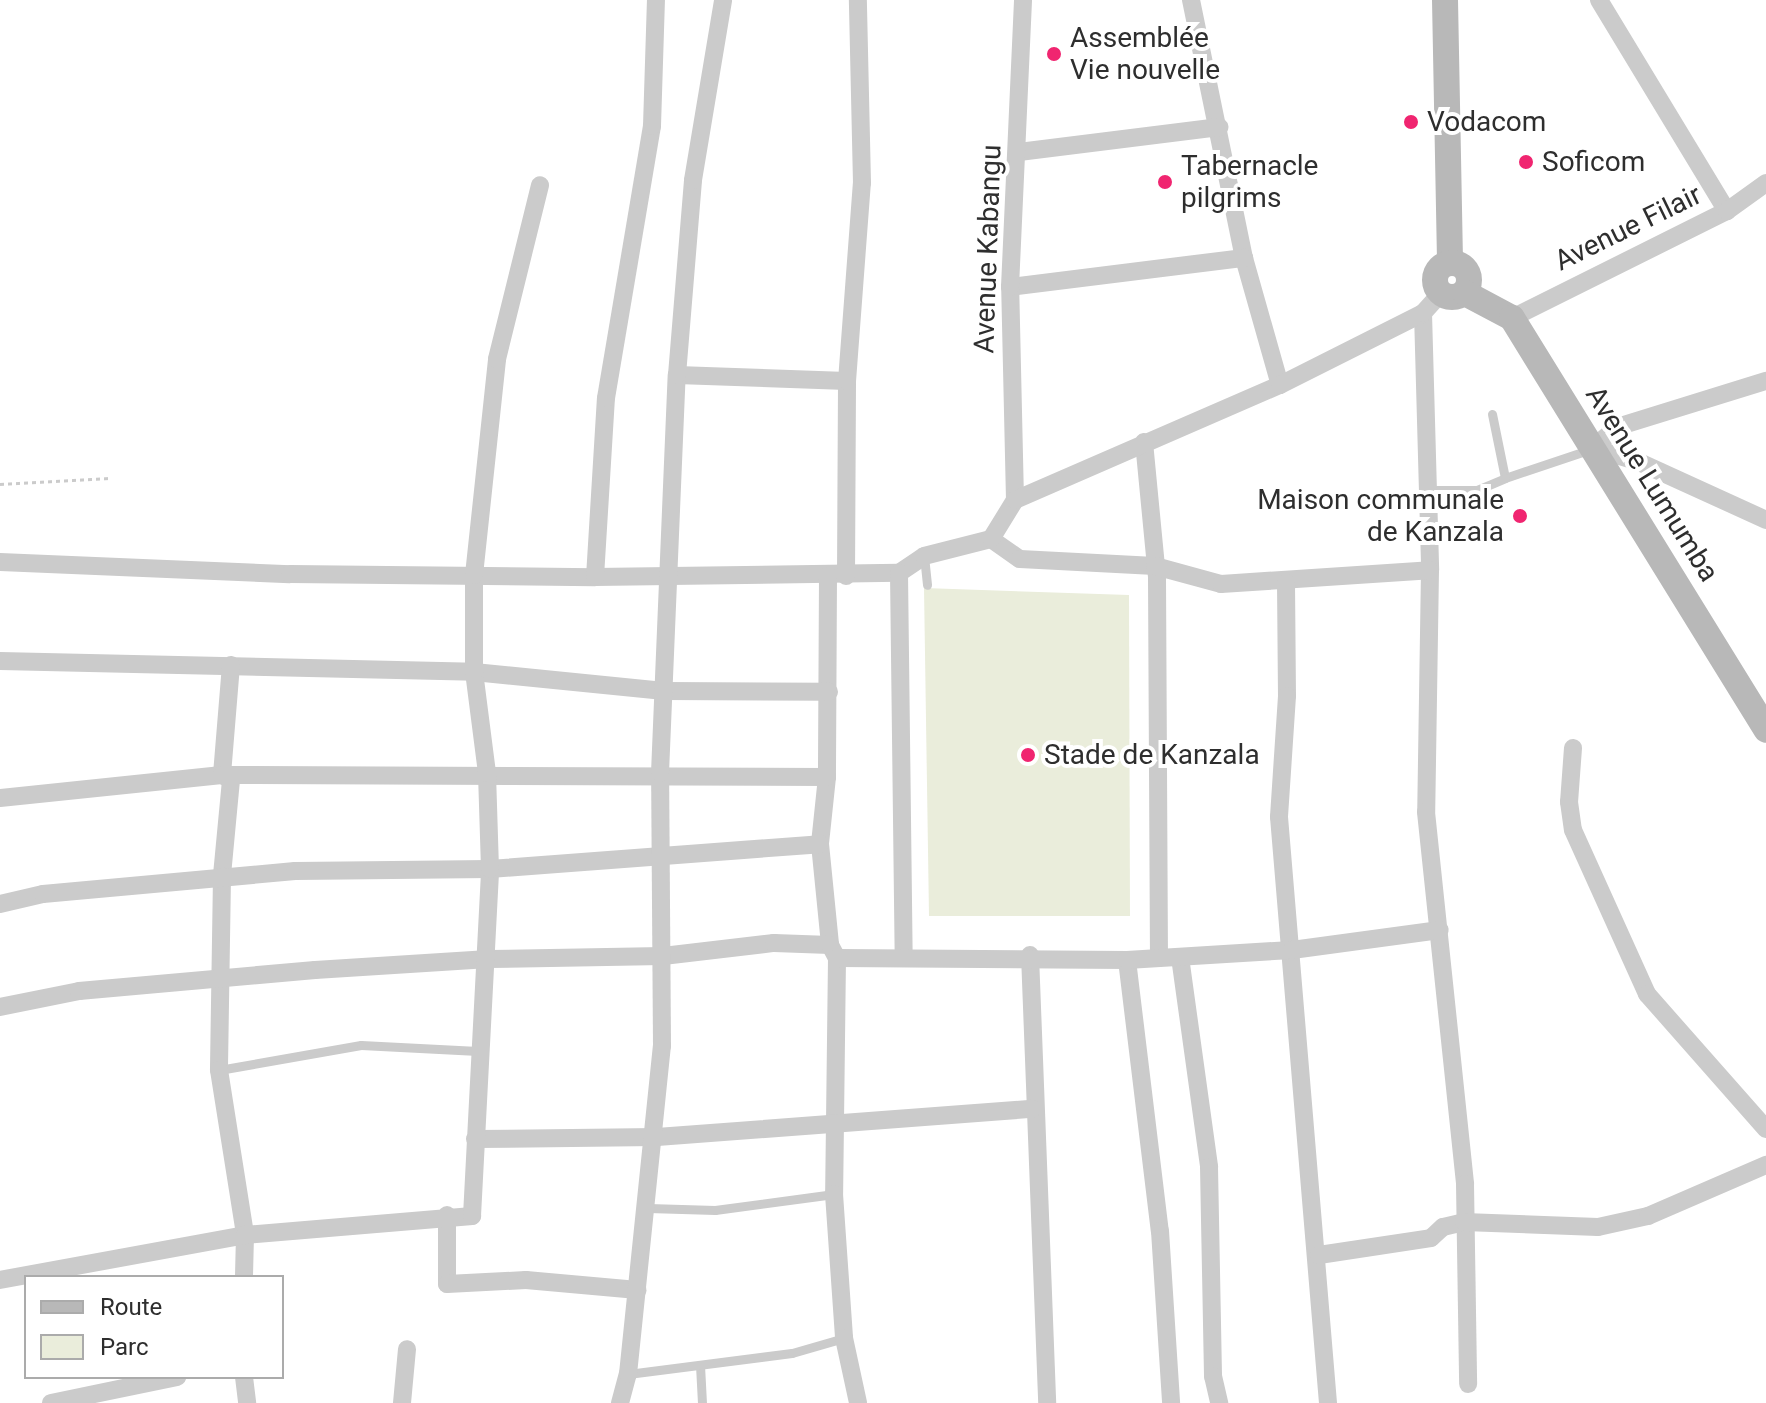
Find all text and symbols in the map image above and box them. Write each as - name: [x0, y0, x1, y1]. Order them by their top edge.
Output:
- place label: Assemblée Vie nouvelle: [1070, 21, 1220, 87]
- marker: Assemblée Vie nouvelle: [1045, 45, 1063, 63]
- place label: Vodacom: [1427, 105, 1546, 139]
- marker: Vodacom: [1402, 113, 1420, 131]
- street label: Avenue Kabangu: [968, 144, 1008, 354]
- place label: Soficom: [1542, 145, 1645, 179]
- place label: Tabernacle pilgrims: [1181, 149, 1318, 215]
- marker: Soficom: [1517, 153, 1535, 171]
- marker: Tabernacle pilgrims: [1156, 173, 1174, 191]
- street label: Avenue Filair: [1549, 178, 1707, 278]
- street label: Avenue Lumumba: [1578, 380, 1726, 588]
- place label: Maison communale de Kanzala: [1257, 483, 1504, 549]
- marker: Maison communale de Kanzala: [1511, 507, 1529, 525]
- place label: Stade de Kanzala: [1044, 738, 1260, 772]
- marker: Stade de Kanzala: [1019, 746, 1037, 764]
- legend: [24, 1275, 284, 1379]
- text: Route: [100, 1293, 162, 1321]
- text: Parc: [100, 1333, 149, 1361]

